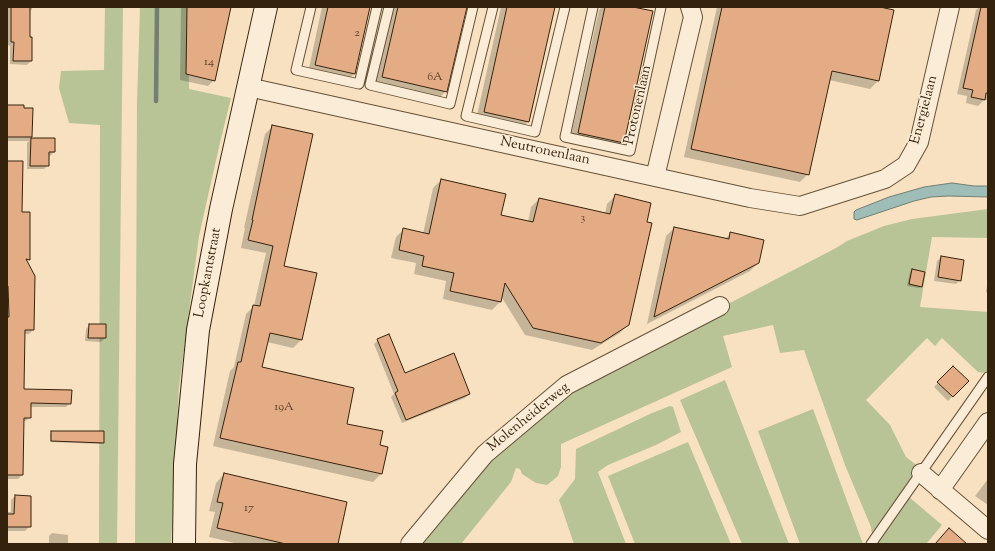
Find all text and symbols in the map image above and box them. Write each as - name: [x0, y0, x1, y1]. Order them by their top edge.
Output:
- house number: 2: [354, 27, 360, 41]
- house number: 14: [204, 56, 214, 70]
- street label: Protonenlaan: [622, 64, 656, 146]
- house number: 6A: [427, 71, 443, 85]
- street label: Energielaan: [908, 74, 942, 146]
- street label: Neutronenlaan: [499, 134, 591, 170]
- house number: 3: [581, 212, 585, 226]
- street label: Loopkantstraat: [192, 227, 226, 319]
- street label: Molenheiderweg: [485, 380, 573, 456]
- house number: 19A: [274, 401, 294, 415]
- house number: 17: [244, 502, 254, 516]

